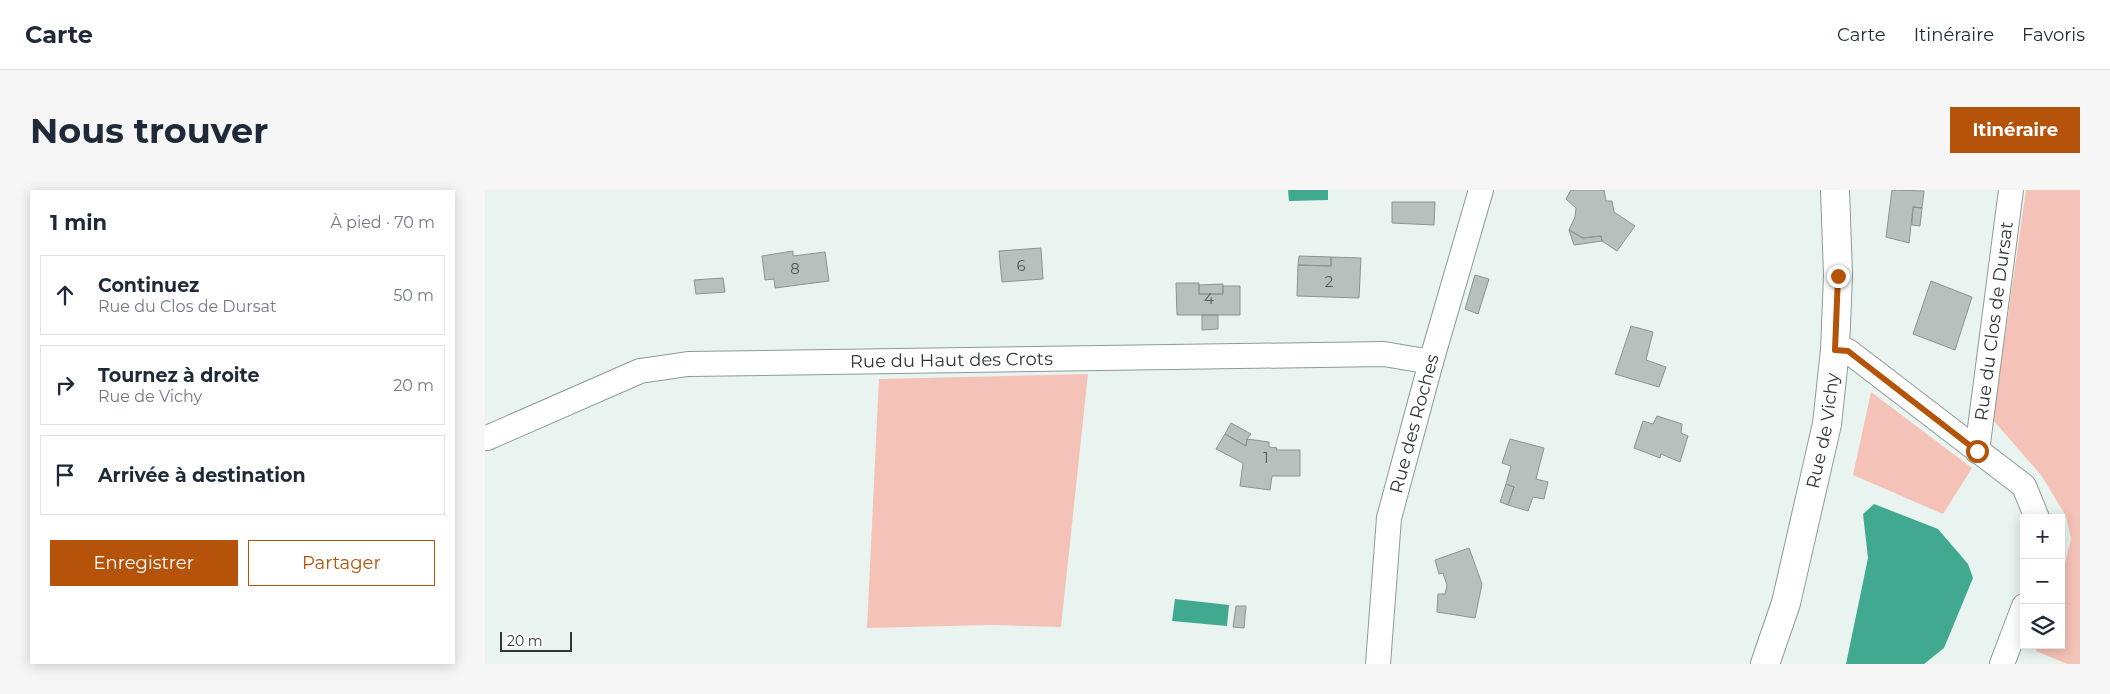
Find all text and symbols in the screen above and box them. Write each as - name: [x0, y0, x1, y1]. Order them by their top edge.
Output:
- text: Carte: [25, 20, 93, 49]
- text: Carte: [1837, 24, 1886, 46]
- text: Itinéraire: [1914, 24, 1994, 46]
- text: Favoris: [2022, 24, 2085, 46]
- button: Itinéraire: [1950, 107, 2080, 153]
- text: Nous trouver: [30, 109, 268, 152]
- text: 1 min: [50, 210, 107, 235]
- text: À pied · 70 m: [330, 213, 435, 232]
- street label: Rue du Clos de Dursat: [1970, 220, 2018, 422]
- house number: 6: [1016, 256, 1026, 275]
- house number: 8: [790, 259, 800, 278]
- route end: [1827, 265, 1850, 288]
- house number: 2: [1325, 272, 1333, 291]
- text: Continuez: [98, 274, 199, 297]
- icon: ahead: [51, 281, 79, 309]
- text: 50 m: [393, 286, 434, 305]
- house number: 4: [1204, 289, 1214, 308]
- text: Rue du Clos de Dursat: [98, 297, 276, 316]
- street label: Rue du Haut des Crots: [850, 348, 1053, 373]
- street label: Rue des Roches: [1385, 351, 1444, 496]
- text: Tournez à droite: [98, 364, 259, 387]
- icon: right: [51, 371, 79, 399]
- street label: Rue de Vichy: [1802, 371, 1843, 491]
- text: 20 m: [393, 376, 434, 395]
- text: Rue de Vichy: [98, 387, 202, 406]
- route start: [1966, 440, 1989, 463]
- house number: 1: [1263, 448, 1269, 467]
- icon: arrive: [51, 461, 79, 489]
- text: Arrivée à destination: [98, 464, 306, 487]
- map controls: [2020, 514, 2065, 649]
- button: +: [2020, 514, 2065, 559]
- button: Enregistrer: [50, 540, 238, 586]
- button: Partager: [248, 540, 435, 586]
- button: −: [2020, 559, 2065, 604]
- button: layers: [2020, 604, 2065, 649]
- scale bar: [500, 629, 573, 652]
- text: 20 m: [507, 632, 543, 650]

